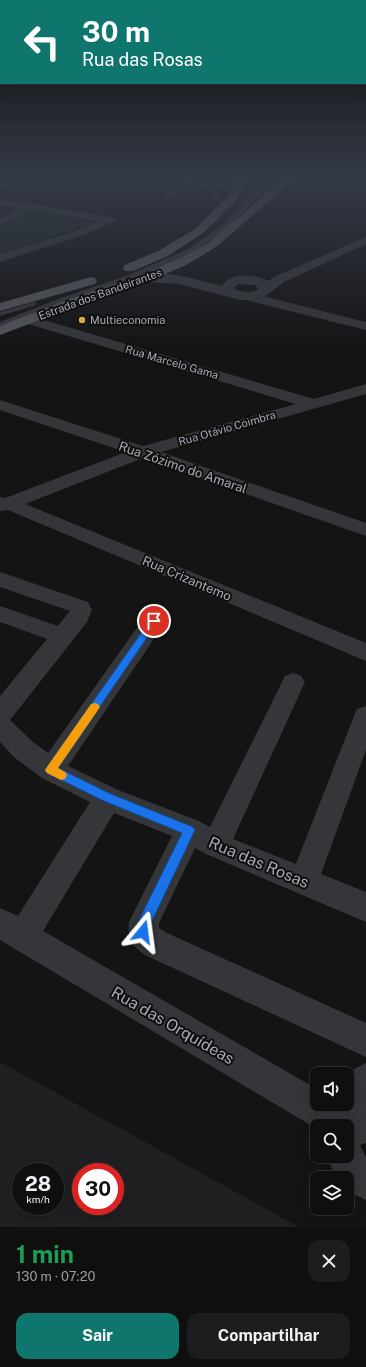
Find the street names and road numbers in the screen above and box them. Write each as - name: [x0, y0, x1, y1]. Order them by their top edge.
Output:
- street label: Estrada dos Bandeirantes: [37, 266, 164, 322]
- street label: Rua Marcelo Gama: [124, 343, 220, 381]
- street label: Rua Otávio Coimbra: [177, 408, 277, 448]
- street label: Rua Zózimo do Amaral: [117, 438, 249, 497]
- street label: Rua Crizantemo: [140, 553, 234, 604]
- street label: Rua das Rosas: [206, 833, 312, 892]
- street label: Rua das Orquídeas: [108, 983, 238, 1068]

